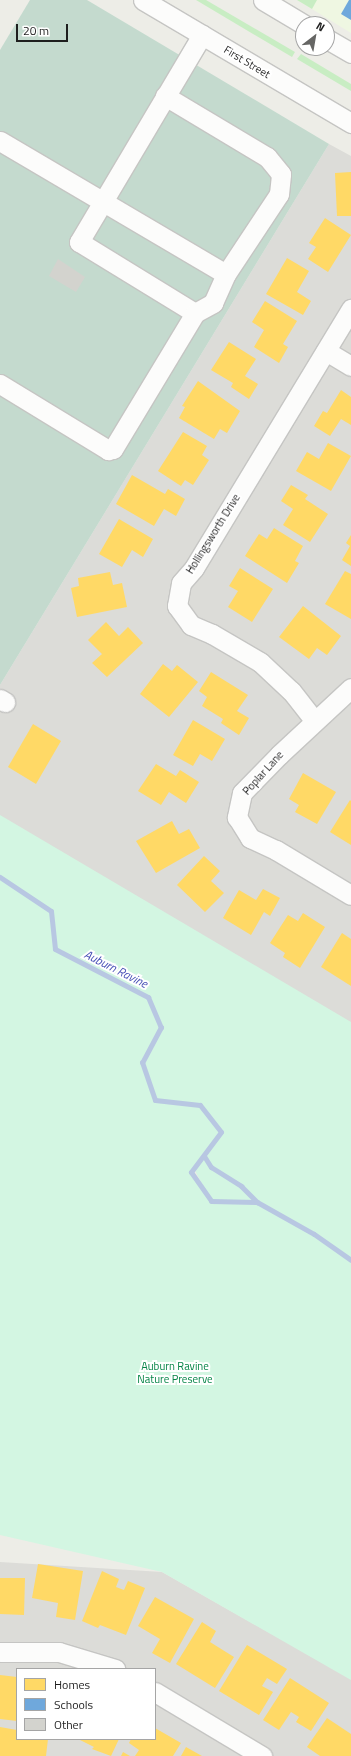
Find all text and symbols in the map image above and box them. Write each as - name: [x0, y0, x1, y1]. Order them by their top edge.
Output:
- scale bar: [18, 16, 70, 42]
- north arrow: [295, 16, 335, 56]
- text: N: [313, 18, 328, 35]
- text: 20 m: [23, 21, 49, 40]
- street label: First Street: [221, 43, 273, 81]
- street label: Hollingsworth Drive: [183, 492, 243, 576]
- street label: Poplar Lane: [240, 748, 286, 798]
- water label: Auburn Ravine: [82, 947, 150, 991]
- park label: Auburn Ravine Nature Preserve: [137, 1360, 213, 1386]
- legend: [16, 1668, 156, 1740]
- text: Homes: [54, 1675, 90, 1694]
- text: Schools: [54, 1695, 93, 1714]
- text: Other: [54, 1715, 83, 1734]

